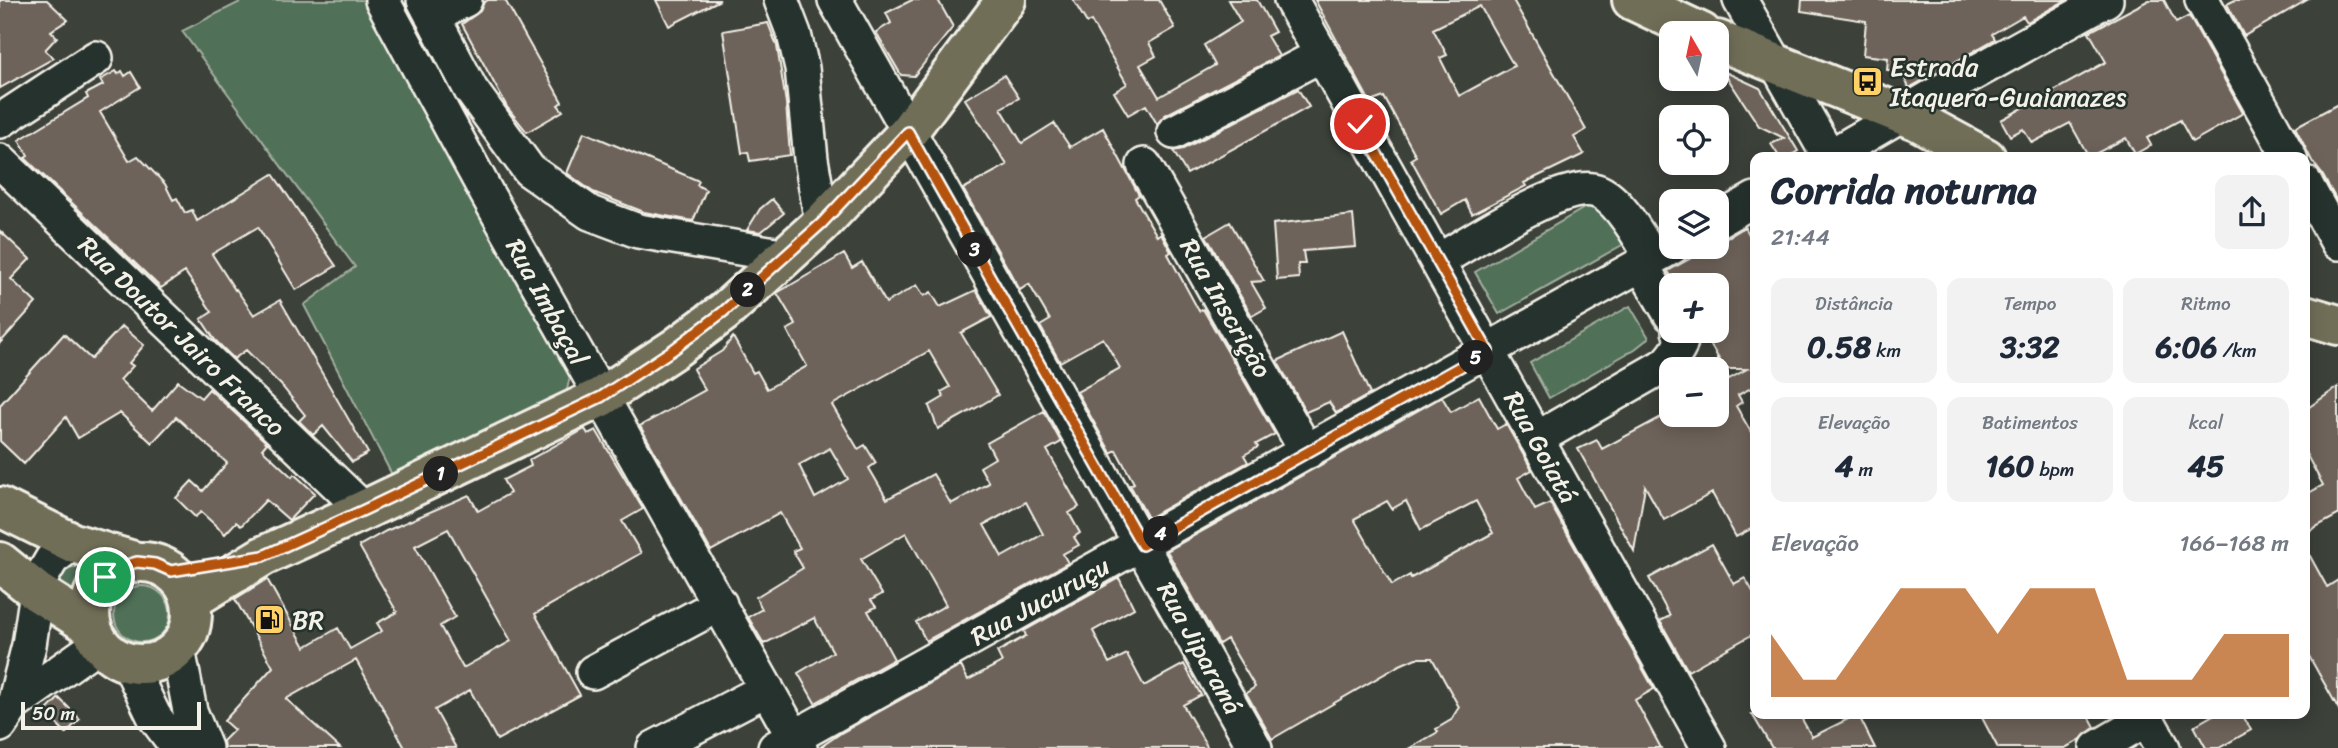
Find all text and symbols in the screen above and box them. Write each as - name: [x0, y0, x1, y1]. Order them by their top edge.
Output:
- north arrow: [1659, 21, 1729, 91]
- map controls: [1659, 21, 1729, 427]
- place label: Estrada Itaquera-Guaianazes: [1889, 44, 2127, 120]
- bus stop icon: Estrada Itaquera-Guaianazes: [1850, 65, 1884, 99]
- pin: [1330, 94, 1390, 154]
- icon: check: [1341, 105, 1379, 143]
- button: locate: [1659, 105, 1729, 175]
- text: Corrida noturna: [1771, 157, 2037, 224]
- button: share: [2215, 175, 2289, 249]
- button: layers: [1659, 189, 1729, 259]
- text: 21:44: [1771, 217, 1830, 258]
- street label: Rua Doutor Jairo Franco: [67, 224, 297, 448]
- street label: Rua Inscrição: [1167, 229, 1285, 387]
- street label: Rua Imbaçal: [493, 230, 601, 375]
- pin: 3: [958, 232, 992, 268]
- text: 3: [969, 233, 980, 266]
- pin: 2: [730, 272, 766, 308]
- text: 2: [742, 273, 753, 306]
- button: +: [1659, 273, 1729, 343]
- text: Distância: [1815, 287, 1893, 320]
- text: Tempo: [2004, 287, 2056, 320]
- text: Ritmo: [2181, 287, 2231, 320]
- text: 0.58: [1807, 320, 1871, 374]
- text: 3:32: [2000, 320, 2060, 374]
- text: 6:06: [2155, 320, 2218, 374]
- text: km: [1871, 334, 1901, 367]
- text: /km: [2218, 334, 2257, 367]
- pin: 5: [1458, 340, 1494, 376]
- text: 5: [1470, 341, 1481, 374]
- button: −: [1659, 357, 1729, 427]
- street label: Rua Goiatá: [1491, 382, 1591, 512]
- text: Elevação: [1818, 406, 1890, 439]
- text: Batimentos: [1982, 406, 2078, 439]
- text: kcal: [2189, 406, 2223, 439]
- text: 4: [1835, 439, 1854, 493]
- text: 160: [1986, 439, 2034, 493]
- text: 45: [2187, 439, 2225, 493]
- text: m: [1854, 453, 1873, 486]
- text: bpm: [2034, 453, 2074, 486]
- pin: 1: [424, 456, 458, 491]
- text: 1: [436, 457, 445, 490]
- pin: 4: [1144, 516, 1178, 552]
- text: 4: [1155, 517, 1166, 550]
- text: Elevação: [1771, 523, 1859, 564]
- text: 166–168 m: [2180, 523, 2289, 564]
- street label: Rua Jucuruçu: [961, 544, 1119, 658]
- pin: [75, 547, 135, 607]
- icon: arrive: [86, 558, 124, 596]
- street label: Rua Jiparaná: [1144, 573, 1256, 723]
- place label: BR: [292, 597, 324, 643]
- fuel station icon: BR: [252, 603, 286, 637]
- text: 50 m: [32, 697, 75, 730]
- scale bar: [21, 699, 201, 731]

